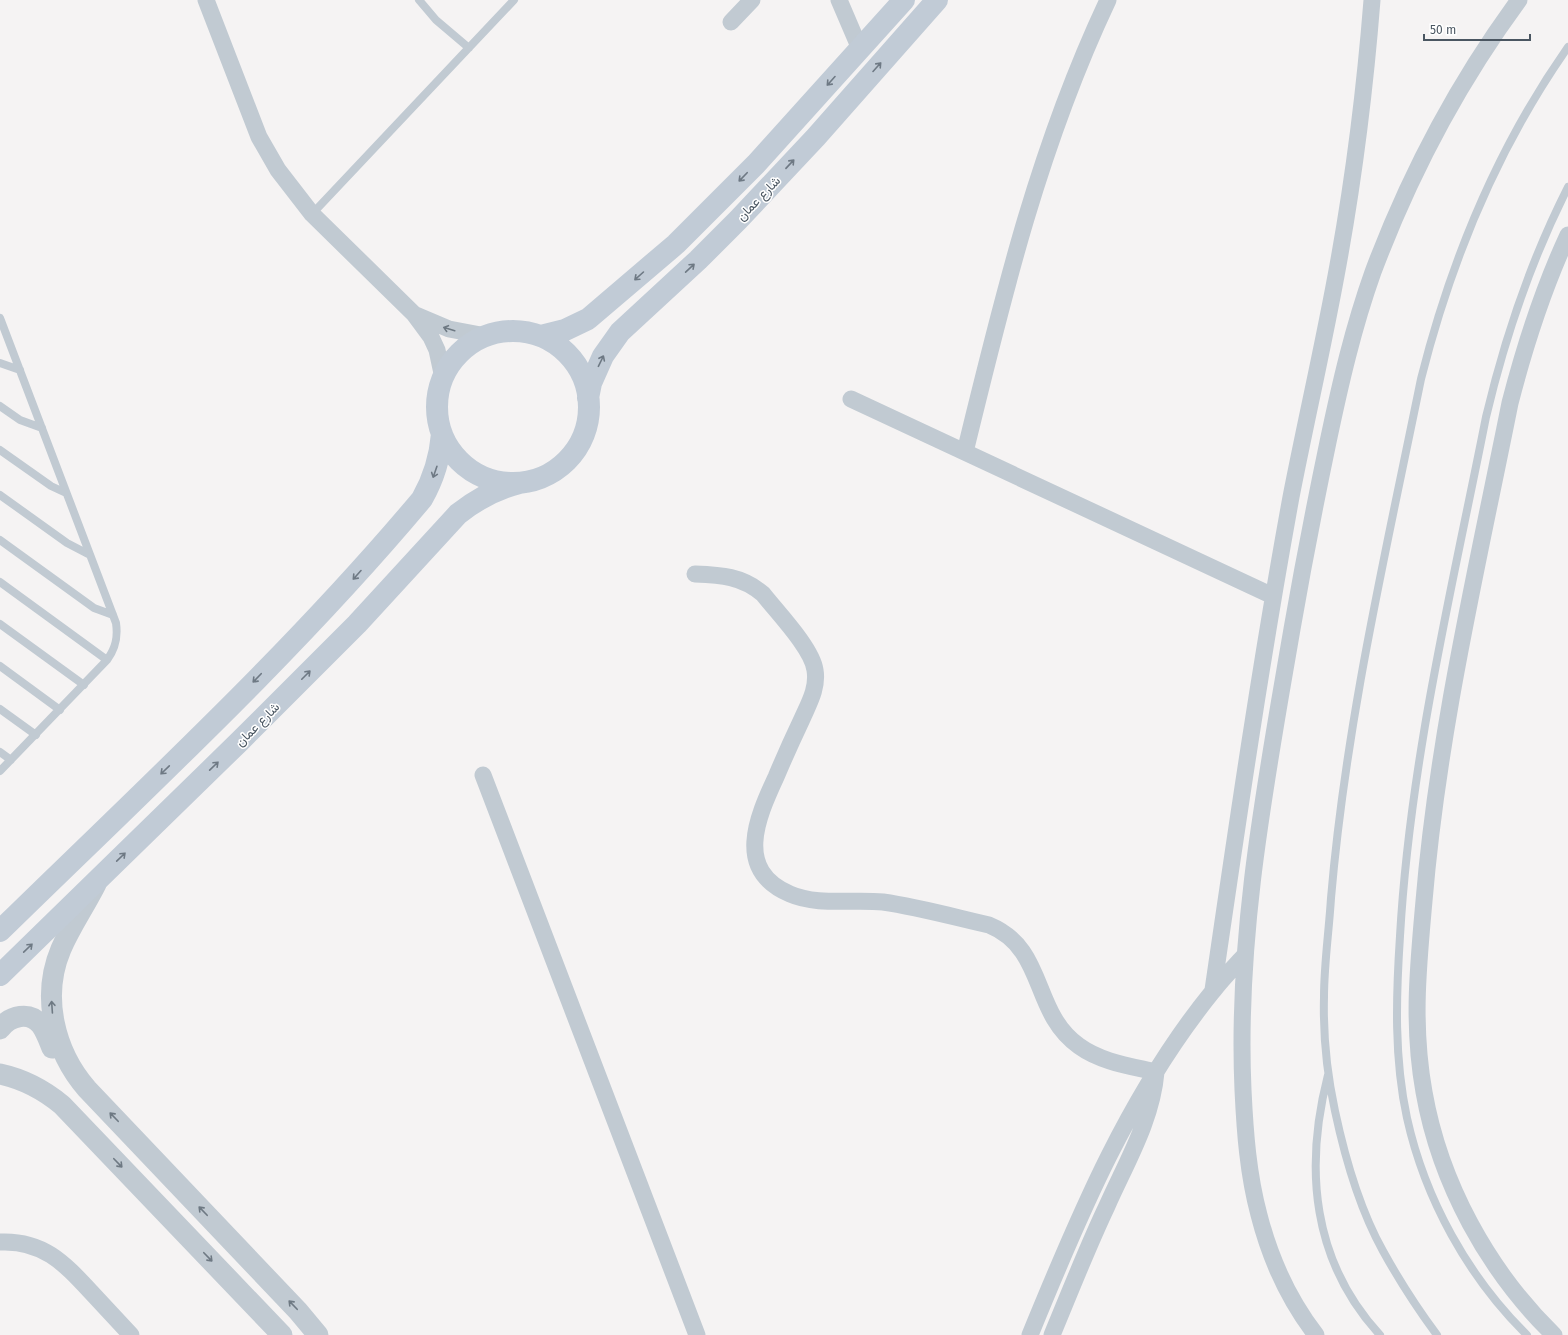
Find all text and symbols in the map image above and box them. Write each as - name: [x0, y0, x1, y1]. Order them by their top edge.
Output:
- scale bar: [1424, 16, 1530, 42]
- text: 50 m: [1430, 23, 1456, 37]
- one-way arrow: [872, 62, 881, 73]
- one-way arrow: [826, 76, 836, 86]
- one-way arrow: [786, 159, 795, 169]
- one-way arrow: [738, 172, 748, 182]
- street label: شارع عمان: [734, 173, 785, 225]
- one-way arrow: [685, 263, 695, 272]
- one-way arrow: [634, 272, 644, 281]
- one-way arrow: [443, 325, 456, 332]
- one-way arrow: [597, 355, 605, 367]
- one-way arrow: [431, 465, 438, 478]
- one-way arrow: [352, 570, 362, 580]
- one-way arrow: [301, 670, 311, 680]
- one-way arrow: [252, 673, 261, 683]
- street label: شارع عمان: [232, 699, 284, 751]
- one-way arrow: [209, 762, 219, 771]
- one-way arrow: [160, 765, 170, 775]
- one-way arrow: [116, 852, 126, 862]
- one-way arrow: [23, 943, 33, 953]
- one-way arrow: [49, 1001, 56, 1014]
- one-way arrow: [109, 1112, 119, 1122]
- one-way arrow: [113, 1158, 123, 1168]
- one-way arrow: [198, 1206, 208, 1216]
- one-way arrow: [203, 1252, 213, 1262]
- one-way arrow: [288, 1300, 298, 1310]

